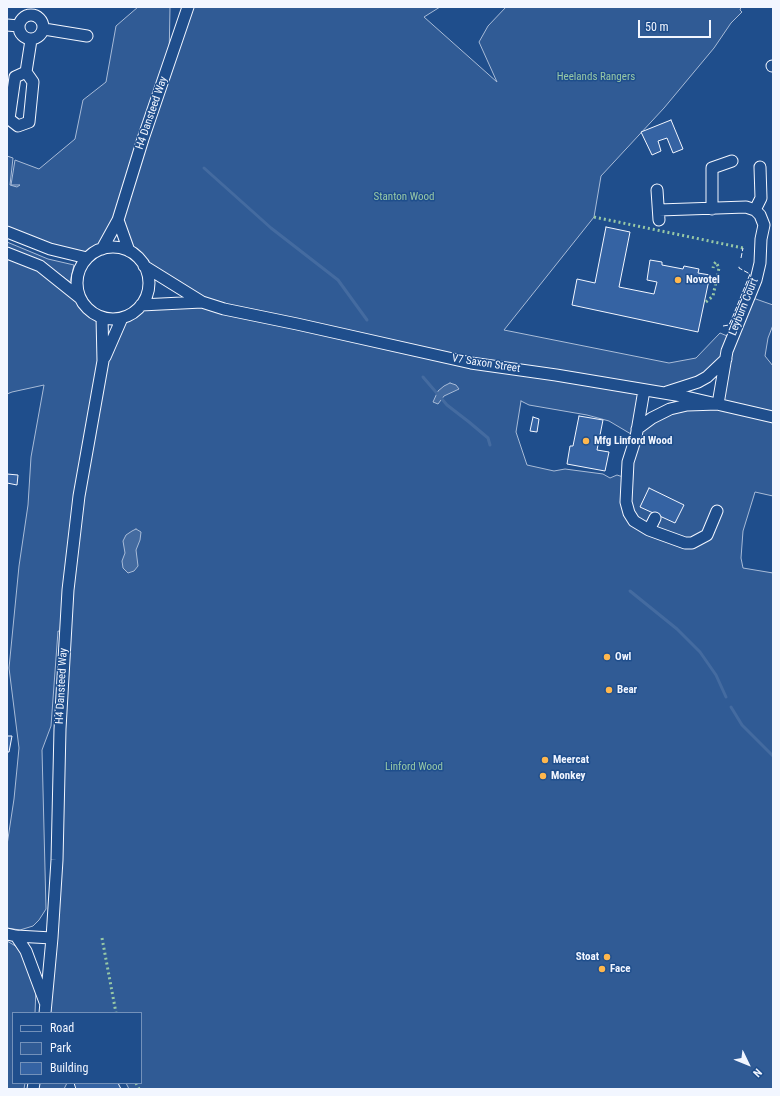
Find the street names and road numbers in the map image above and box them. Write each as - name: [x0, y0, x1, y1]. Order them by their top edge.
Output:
- street label: H4 Dansteed Way: [133, 75, 171, 151]
- street label: Leyburn Court: [726, 276, 762, 338]
- street label: V7 Saxon Street: [451, 352, 521, 376]
- street label: H4 Dansteed Way: [53, 648, 71, 724]

